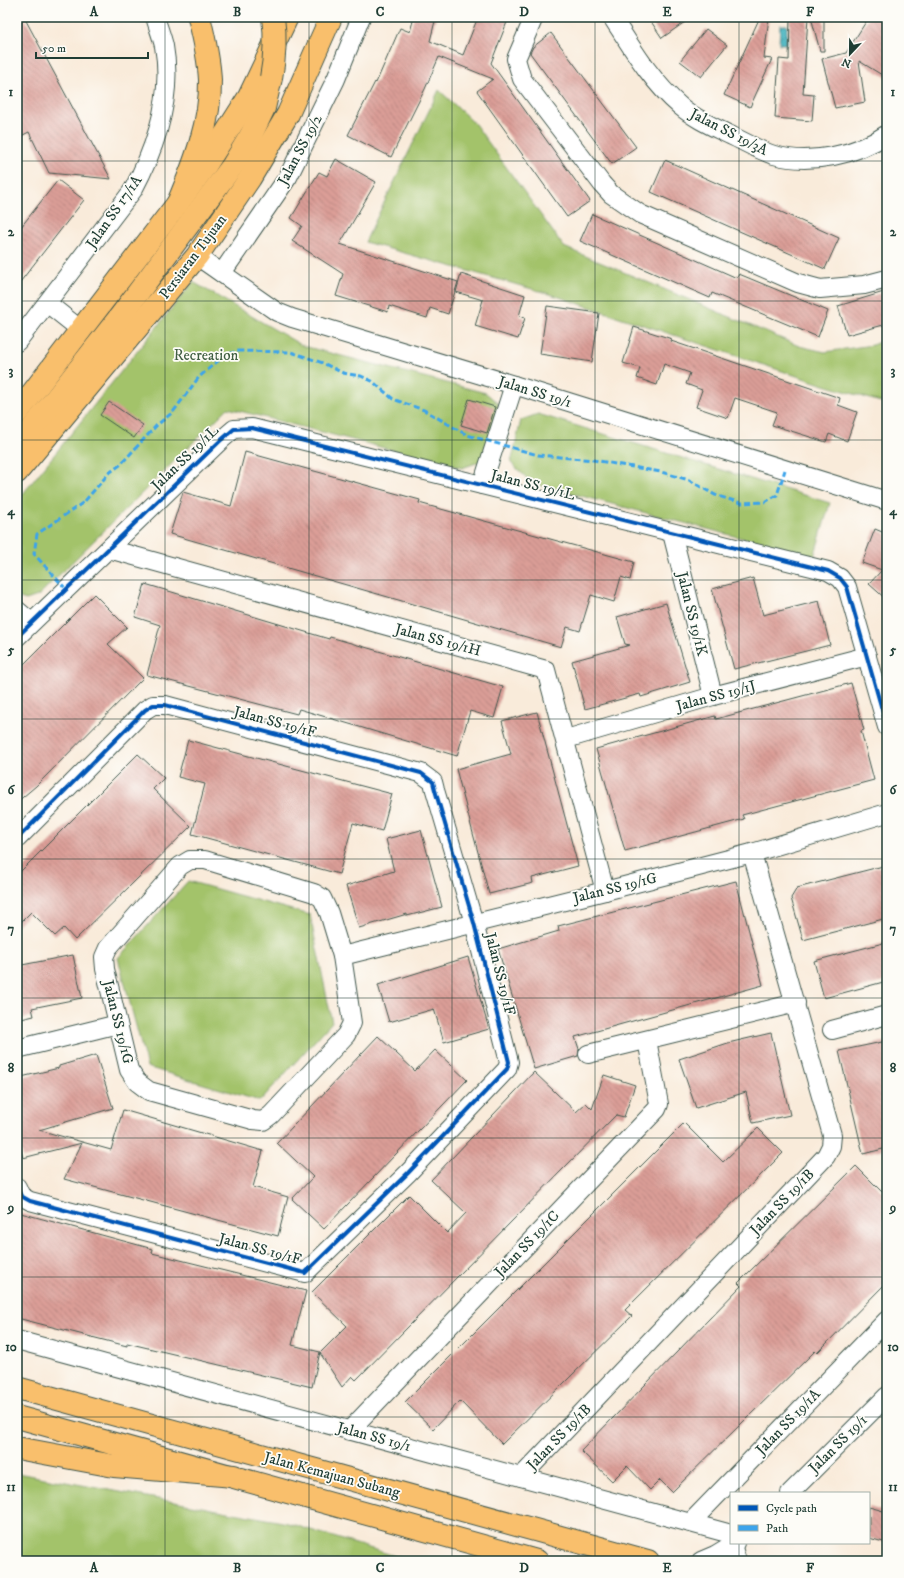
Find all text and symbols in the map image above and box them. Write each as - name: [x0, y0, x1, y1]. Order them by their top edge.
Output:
- text: A: [89, 4, 99, 20]
- text: B: [233, 4, 241, 20]
- text: C: [376, 4, 385, 20]
- text: D: [519, 4, 529, 20]
- text: E: [662, 4, 672, 20]
- text: F: [806, 4, 815, 20]
- scale bar: [36, 34, 148, 60]
- north arrow: [830, 34, 870, 74]
- text: 50 m: [42, 41, 66, 56]
- text: N: [840, 54, 853, 71]
- text: 1: [9, 84, 14, 100]
- text: 1: [891, 84, 896, 100]
- street label: Jalan SS 19/3A: [685, 103, 772, 160]
- street label: Jalan SS 19/2: [273, 111, 327, 190]
- street label: Jalan SS 17/1A: [81, 171, 147, 254]
- street label: Persiaran Tujuan: [155, 211, 231, 303]
- text: 2: [8, 224, 15, 240]
- text: 2: [890, 224, 897, 240]
- park label: Recreation: [174, 346, 238, 365]
- text: 3: [9, 363, 14, 379]
- text: 3: [891, 363, 896, 379]
- street label: Jalan SS 19/1: [494, 371, 574, 412]
- street label: Jalan SS 19/1L: [146, 421, 223, 496]
- street label: Jalan SS 19/1L: [487, 465, 577, 505]
- text: 4: [6, 503, 15, 520]
- text: 4: [888, 503, 897, 520]
- street label: Jalan SS 19/1K: [672, 568, 712, 658]
- street label: Jalan SS 19/1H: [391, 619, 483, 661]
- text: 5: [7, 642, 15, 658]
- text: 5: [889, 642, 897, 658]
- street label: Jalan SS 19/1J: [672, 676, 758, 716]
- street label: Jalan SS 19/1F: [230, 701, 318, 742]
- text: 6: [8, 782, 16, 798]
- text: 6: [890, 782, 898, 798]
- street label: Jalan SS 19/1G: [569, 868, 659, 908]
- text: 7: [8, 921, 15, 937]
- text: 7: [890, 921, 897, 937]
- street label: Jalan SS 19/1F: [480, 929, 519, 1017]
- street label: Jalan SS 19/1G: [98, 976, 138, 1066]
- text: 8: [8, 1060, 15, 1076]
- text: 8: [890, 1060, 897, 1076]
- street label: Jalan SS 19/1B: [744, 1165, 818, 1241]
- text: 9: [7, 1200, 14, 1216]
- text: 9: [889, 1200, 896, 1216]
- street label: Jalan SS 19/1C: [489, 1207, 564, 1283]
- street label: Jalan SS 19/1F: [215, 1228, 303, 1269]
- text: 10: [5, 1339, 17, 1355]
- text: 10: [887, 1339, 899, 1355]
- street label: Jalan SS 19/1A: [750, 1385, 825, 1461]
- street label: Jalan SS 19/1B: [521, 1400, 595, 1476]
- street label: Jalan SS 19/1: [803, 1411, 871, 1479]
- street label: Jalan SS 19/1: [333, 1418, 413, 1456]
- street label: Jalan Kemajuan Subang: [260, 1447, 403, 1502]
- text: 11: [6, 1479, 16, 1495]
- text: 11: [888, 1479, 898, 1495]
- legend: [730, 1492, 870, 1544]
- text: Cycle path: [766, 1501, 818, 1516]
- text: Path: [766, 1521, 789, 1536]
- text: A: [89, 1560, 99, 1576]
- text: B: [233, 1560, 241, 1576]
- text: C: [376, 1560, 385, 1576]
- text: D: [519, 1560, 529, 1576]
- text: E: [662, 1560, 672, 1576]
- text: F: [806, 1560, 815, 1576]

